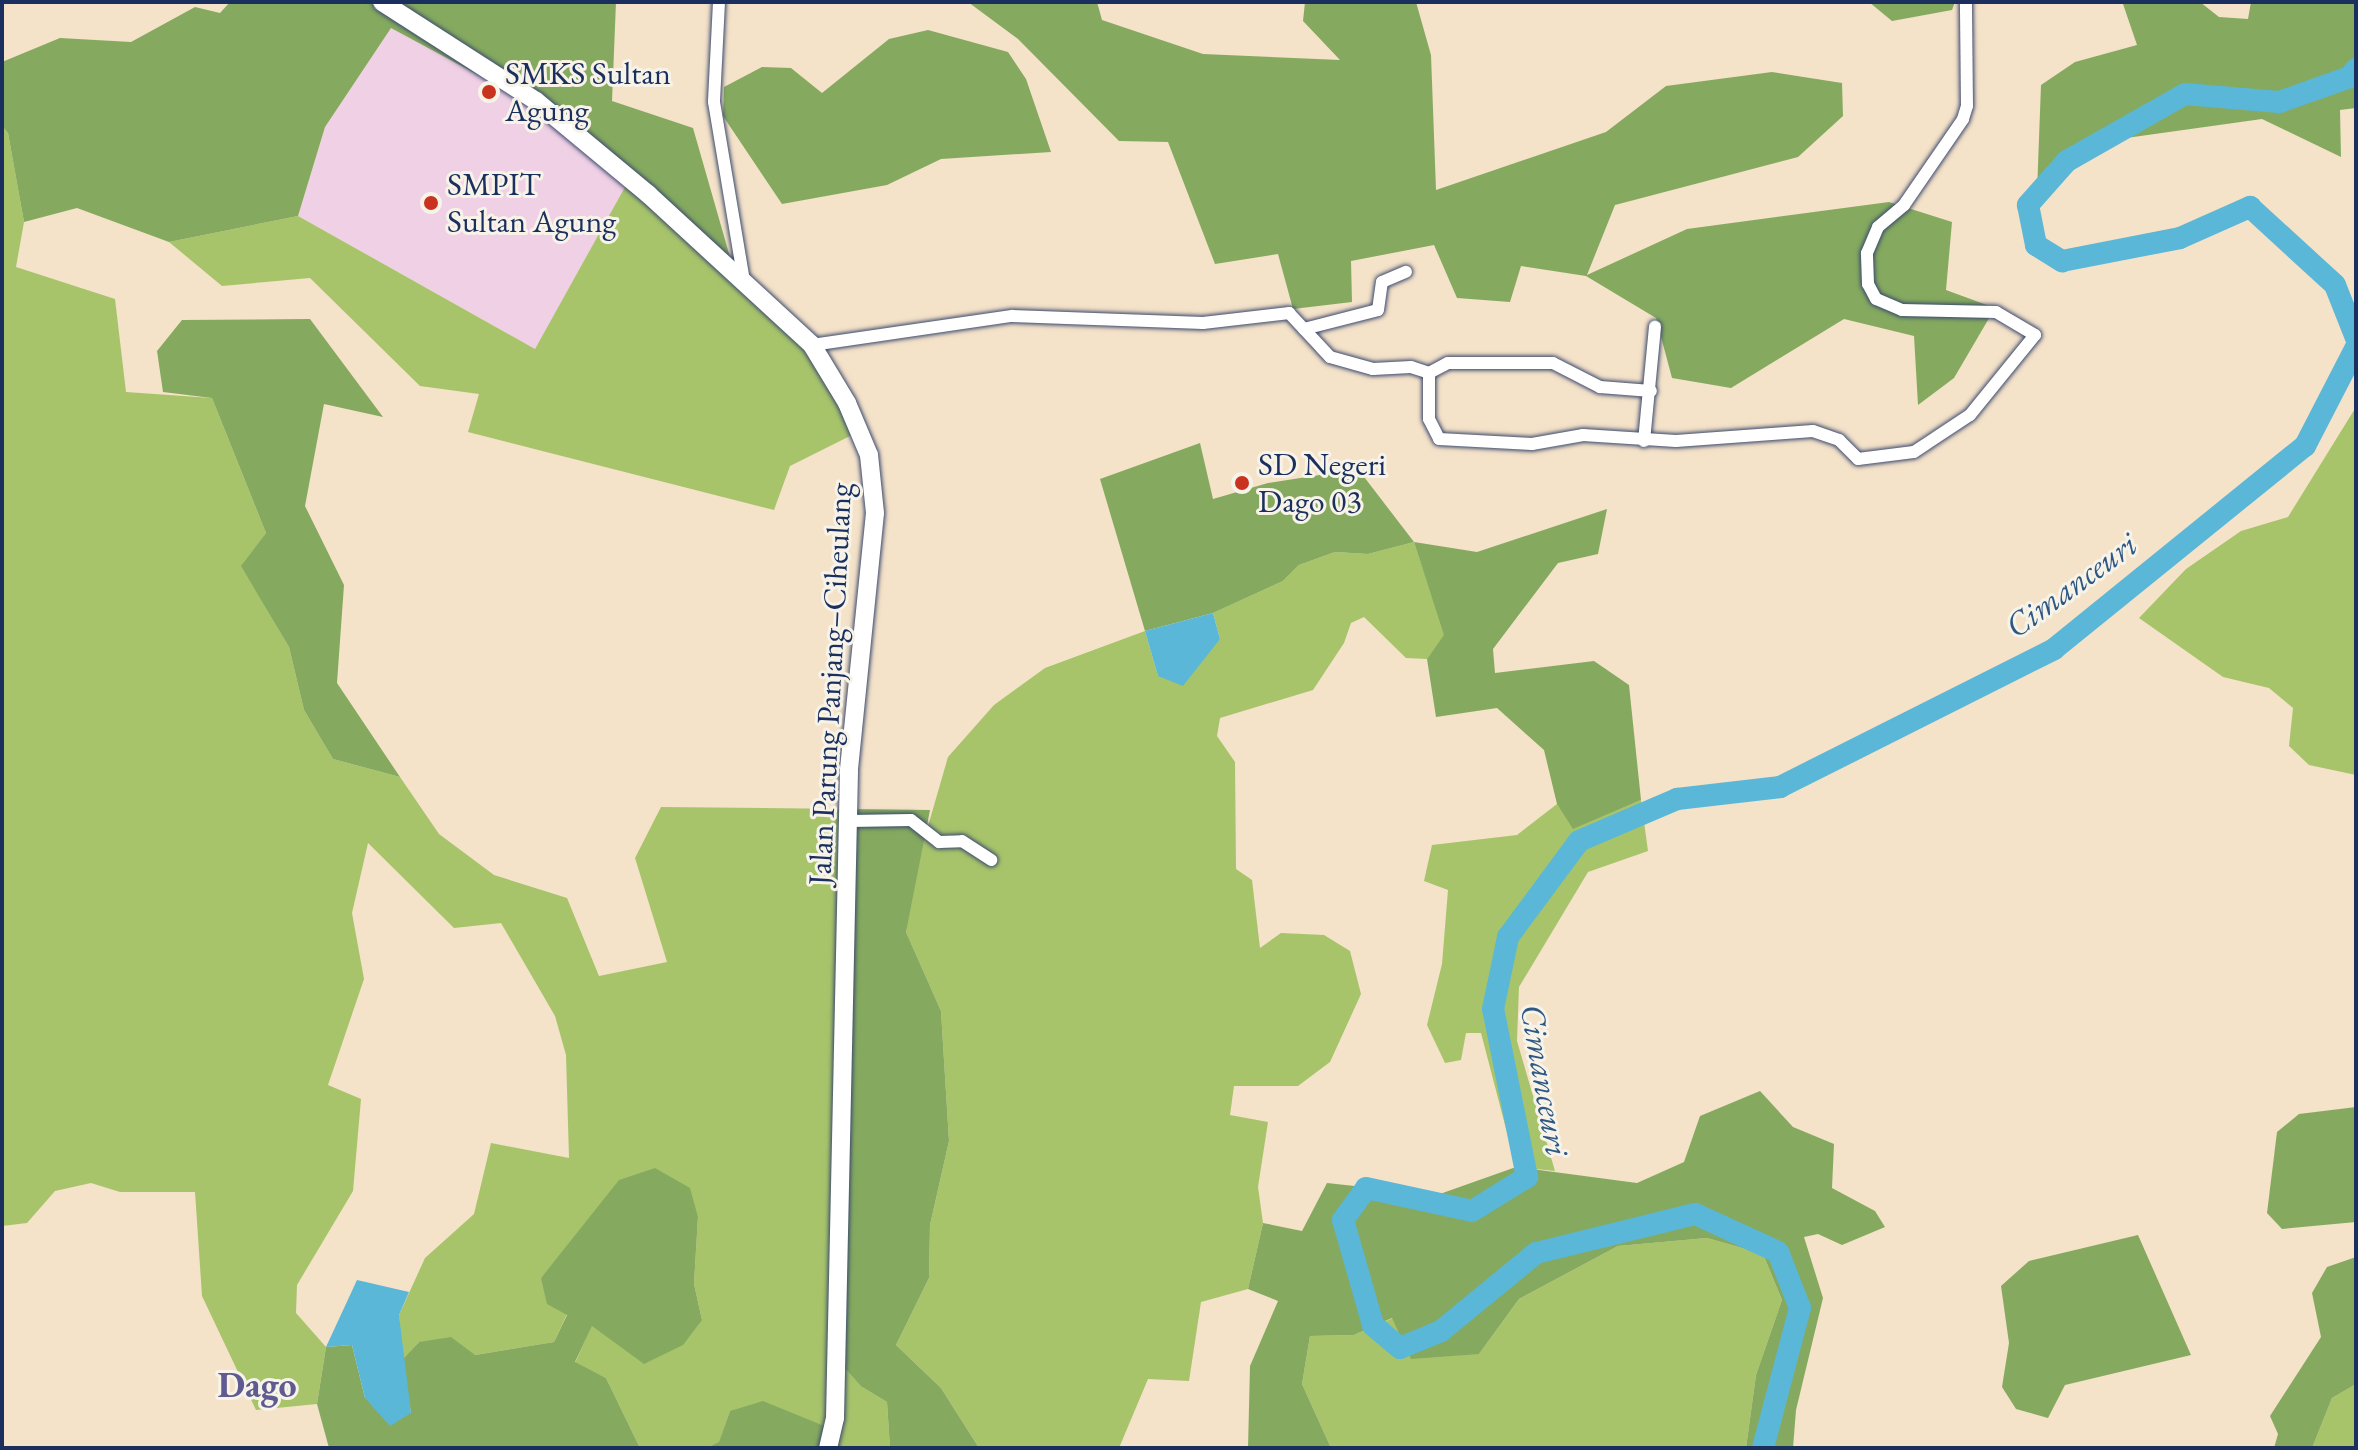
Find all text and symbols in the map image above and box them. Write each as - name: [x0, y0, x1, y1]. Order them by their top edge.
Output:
- place label: SMKS Sultan Agung: [505, 55, 671, 130]
- marker: SMKS Sultan Agung: [480, 83, 498, 101]
- place label: SMPIT Sultan Agung: [447, 166, 616, 241]
- marker: SMPIT Sultan Agung: [422, 194, 440, 212]
- place label: SD Negeri Dago 03: [1258, 446, 1386, 521]
- marker: SD Negeri Dago 03: [1233, 474, 1251, 492]
- street label: Jalan Parung Panjang–Ciheulang: [800, 482, 860, 886]
- water label: Cimanceuri: [1997, 524, 2145, 646]
- water label: Cimanceuri: [1512, 1001, 1578, 1159]
- district label: Dago: [217, 1363, 297, 1407]

